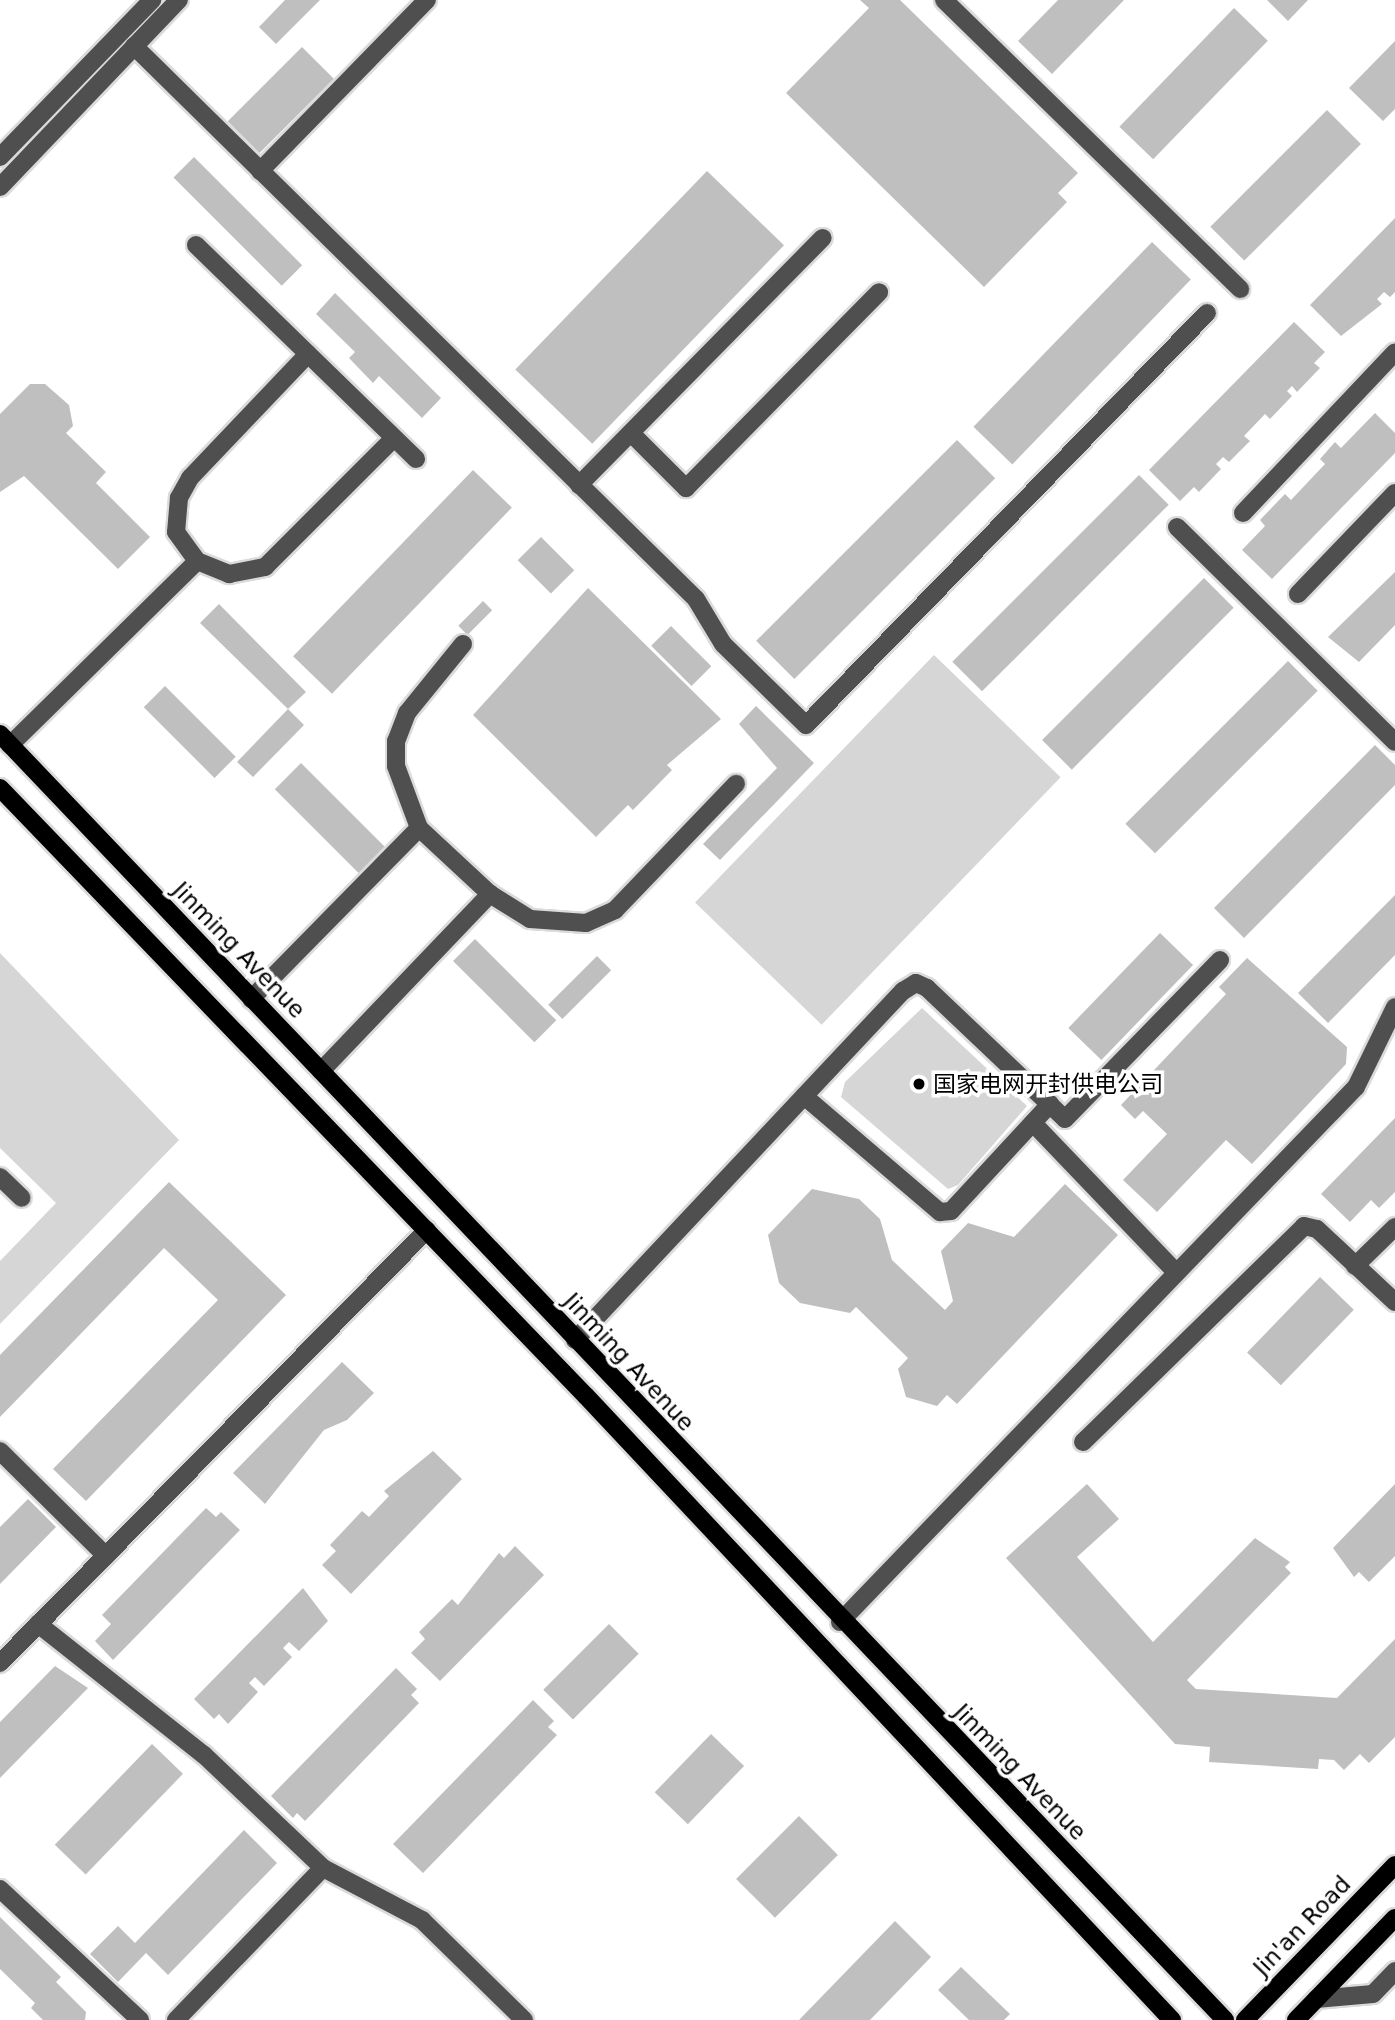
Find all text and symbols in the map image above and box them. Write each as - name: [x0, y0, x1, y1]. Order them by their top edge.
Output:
- street label: Jinming Avenue: [167, 876, 311, 1024]
- place label: 国家电网开封供电公司: [933, 1070, 1163, 1098]
- marker: 国家电网开封供电公司: [911, 1076, 927, 1092]
- street label: Jinming Avenue: [558, 1287, 700, 1437]
- street label: Jinming Avenue: [948, 1698, 1092, 1846]
- street label: Jin'an Road: [1248, 1870, 1356, 1982]

